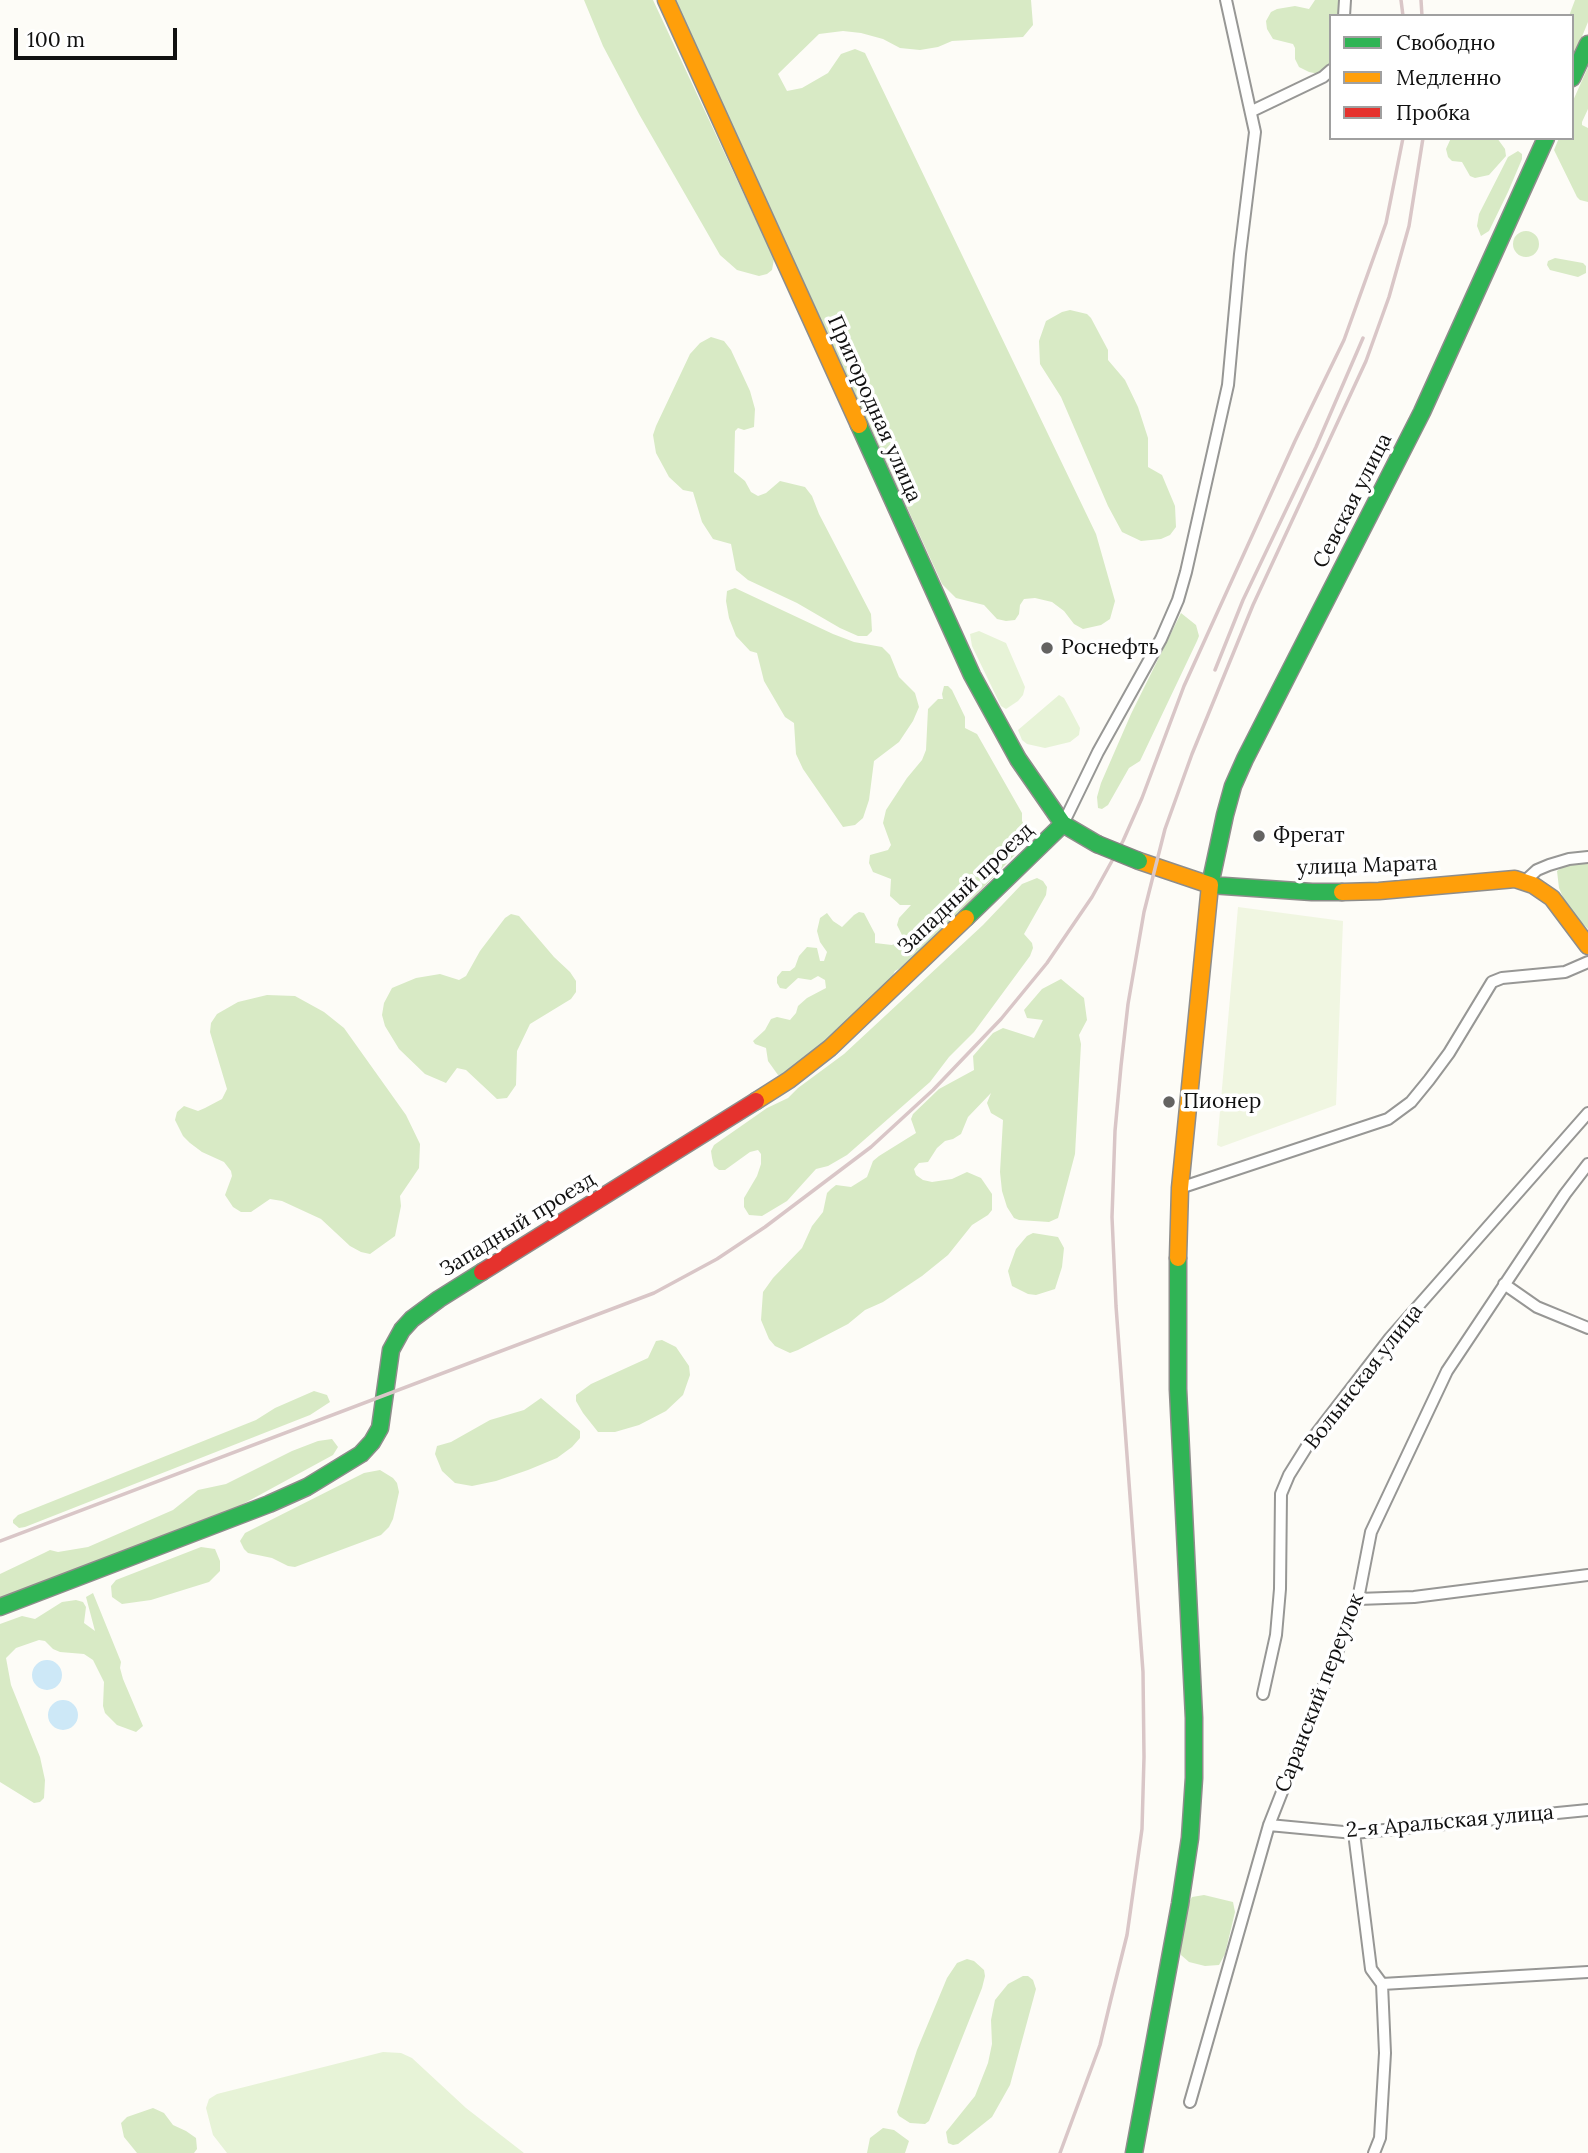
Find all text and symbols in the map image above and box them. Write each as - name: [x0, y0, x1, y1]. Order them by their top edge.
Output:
- scale bar: [18, 14, 180, 58]
- legend: [1329, 14, 1574, 140]
- text: 100 m: [27, 26, 85, 53]
- text: Свободно: [1396, 29, 1495, 56]
- text: Медленно: [1396, 64, 1501, 91]
- text: Пробка: [1396, 99, 1470, 126]
- street label: Пригородная улица: [821, 312, 927, 506]
- street label: Севская улица: [1308, 430, 1398, 572]
- place label: Роснефть: [1061, 635, 1159, 661]
- marker: Роснефть: [1039, 640, 1055, 656]
- street label: Западный проезд: [893, 818, 1039, 960]
- place label: Фрегат: [1273, 823, 1345, 849]
- marker: Фрегат: [1251, 828, 1267, 844]
- street label: улица Марата: [1296, 851, 1438, 881]
- place label: Пионер: [1183, 1089, 1261, 1115]
- marker: Пионер: [1161, 1094, 1177, 1110]
- street label: Западный проезд: [436, 1167, 600, 1283]
- street label: Волынская улица: [1300, 1299, 1428, 1455]
- street label: Саранский переулок: [1270, 1590, 1370, 1796]
- street label: 2-я Аральская улица: [1345, 1800, 1555, 1844]

